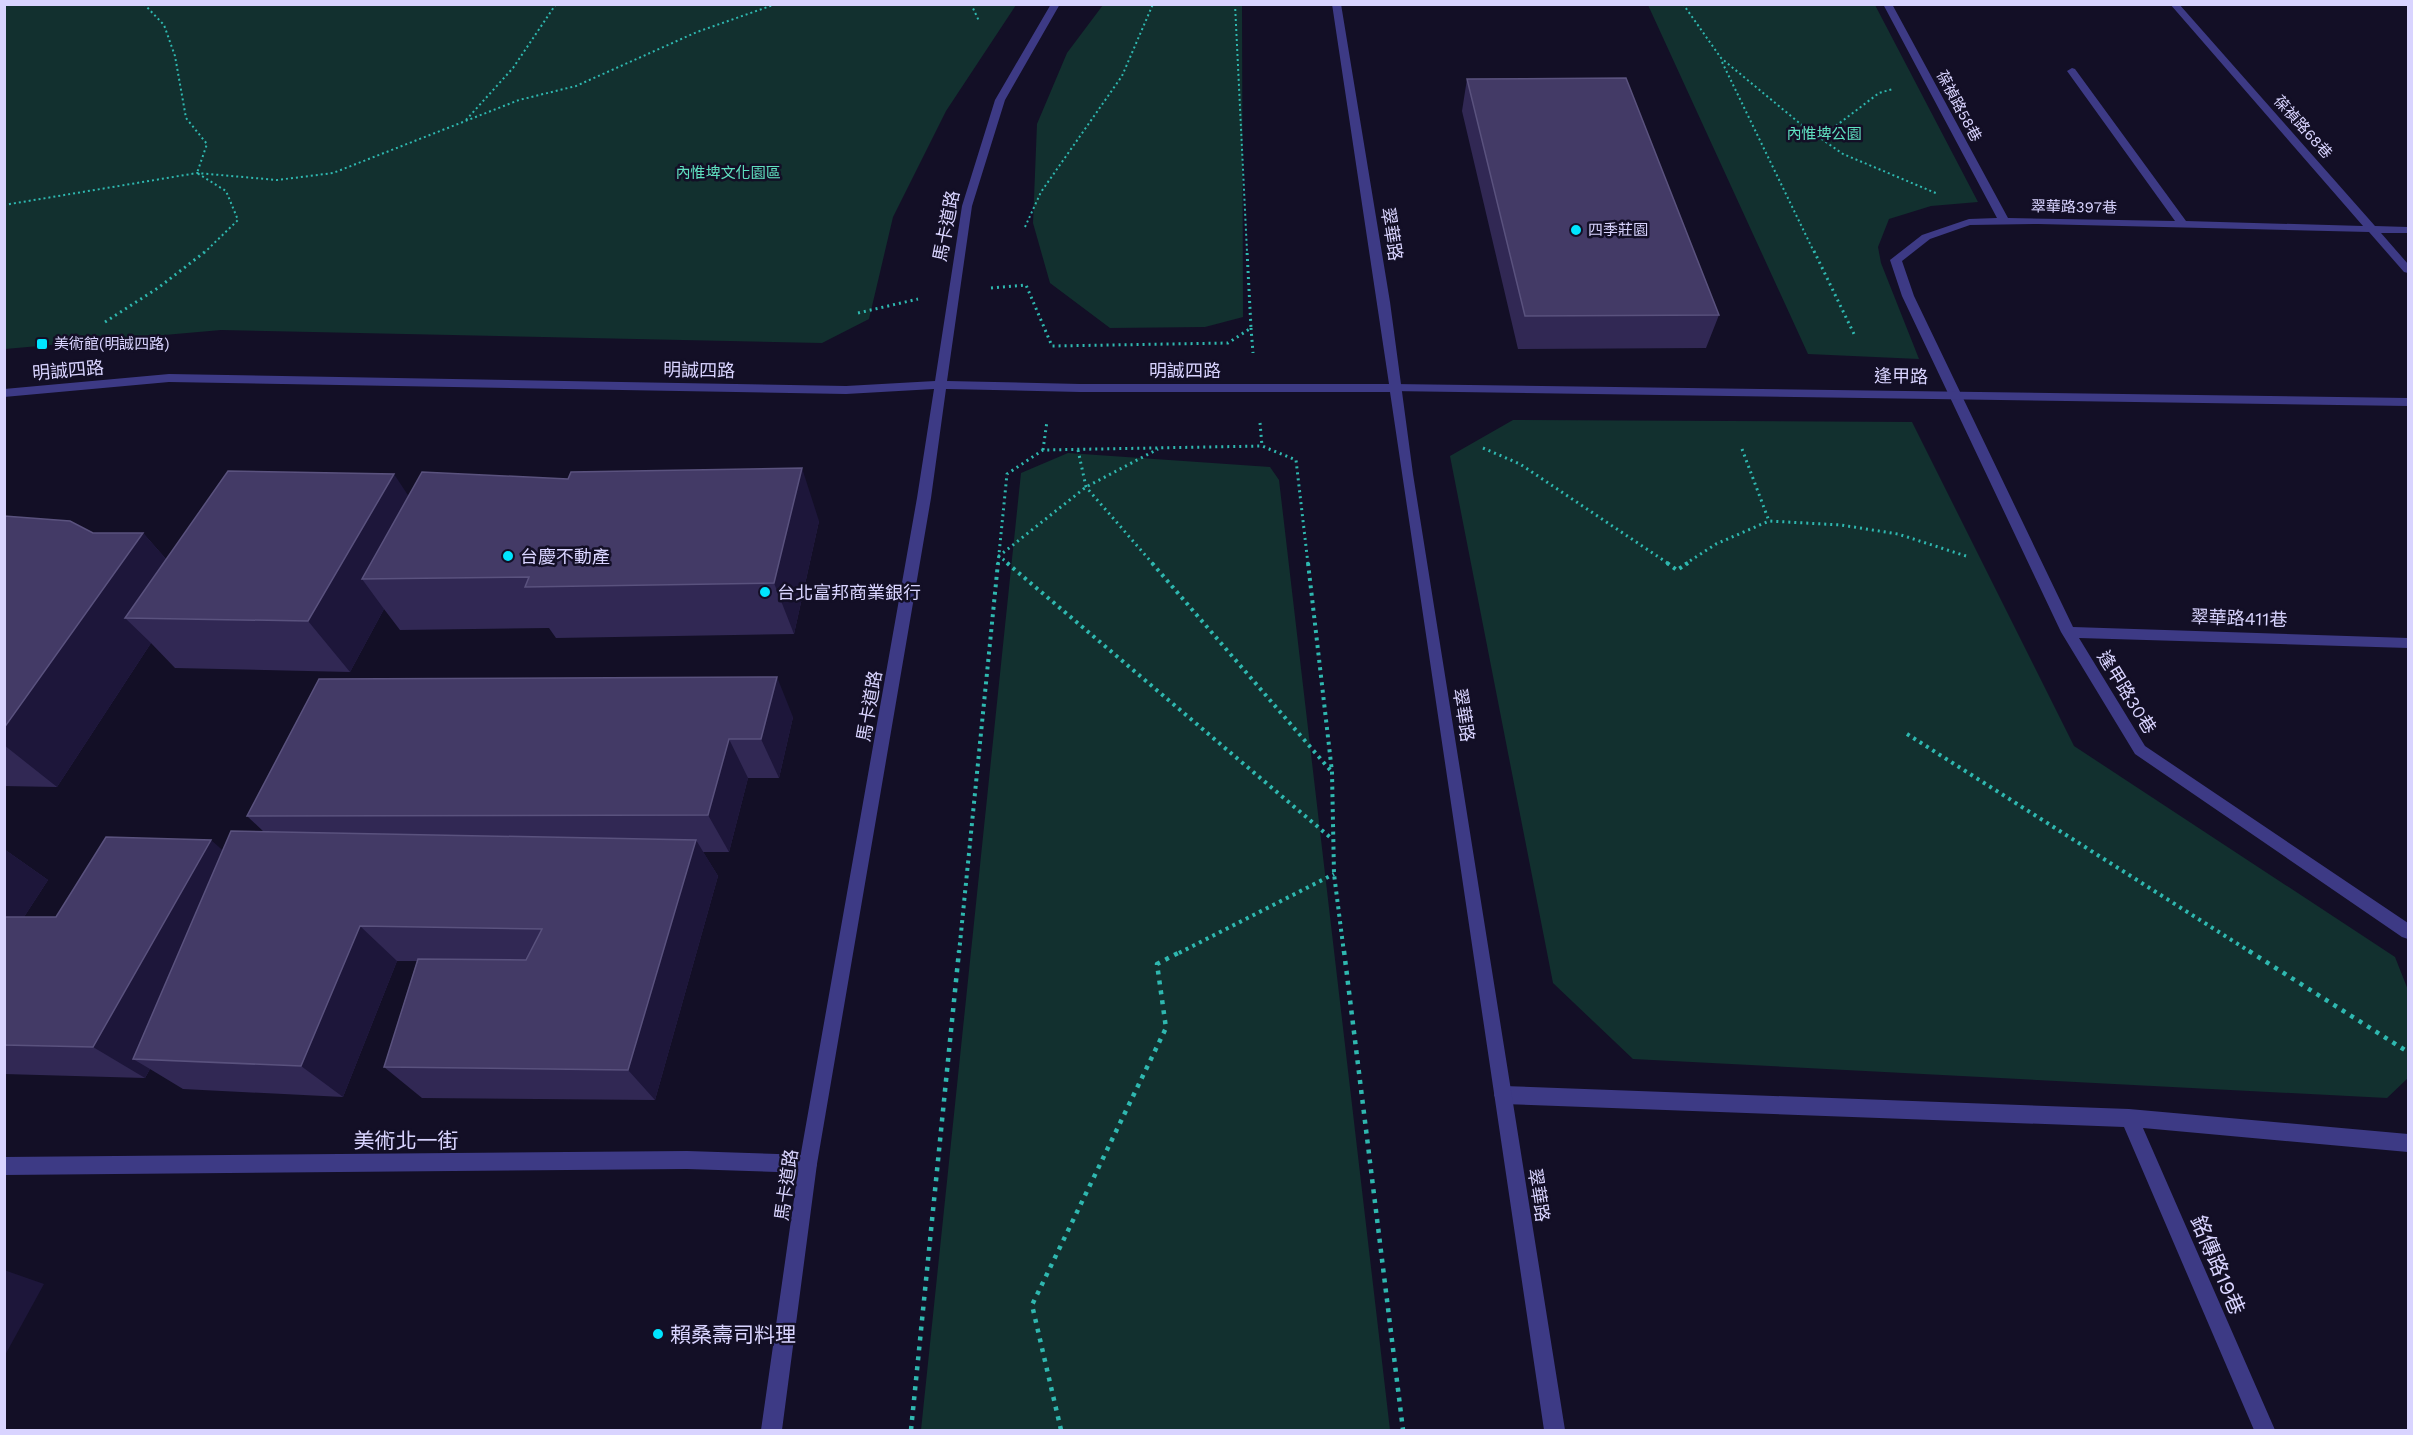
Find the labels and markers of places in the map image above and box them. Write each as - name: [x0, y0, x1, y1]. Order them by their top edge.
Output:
- place label: 四季莊園: [1588, 221, 1648, 239]
- marker: 四季莊園: [1569, 223, 1583, 237]
- place label: 美術館(明誠四路): [54, 335, 170, 353]
- marker: 美術館(明誠四路): [35, 337, 49, 351]
- place label: 台慶不動產: [520, 546, 610, 567]
- marker: 台慶不動產: [501, 549, 515, 563]
- place label: 台北富邦商業銀行: [777, 582, 921, 603]
- marker: 台北富邦商業銀行: [758, 585, 772, 599]
- place label: 賴桑壽司料理: [670, 1322, 796, 1347]
- marker: 賴桑壽司料理: [651, 1327, 665, 1341]

